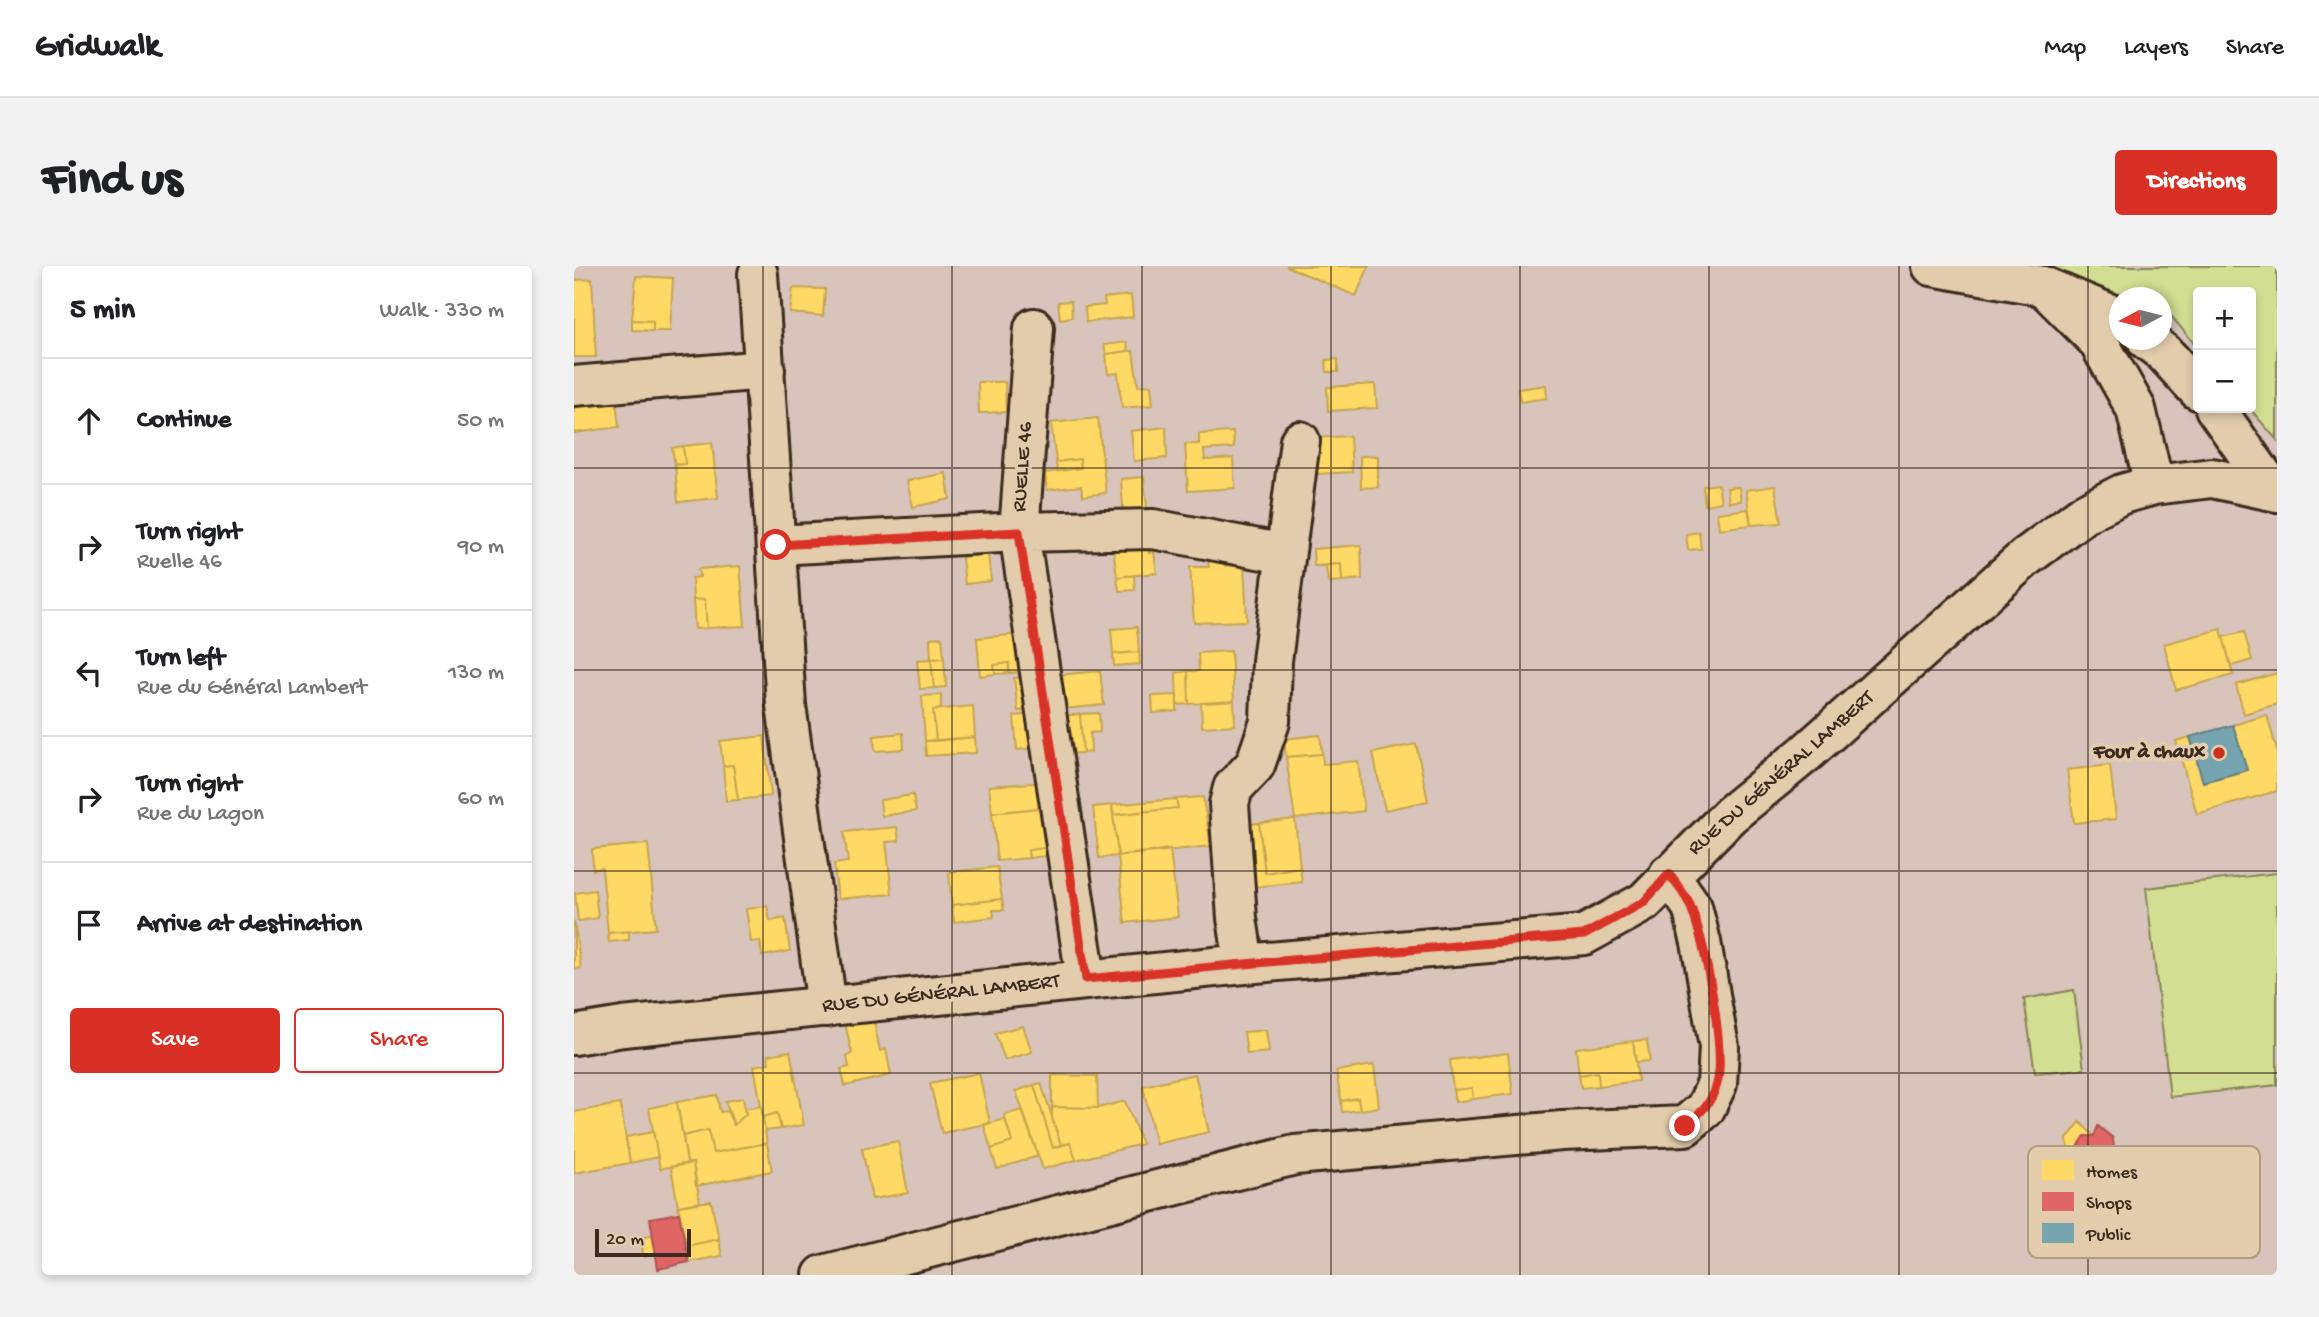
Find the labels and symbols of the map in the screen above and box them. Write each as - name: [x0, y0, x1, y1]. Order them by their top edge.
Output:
- north arrow: [2109, 287, 2172, 350]
- street label: RUELLE 46: [1008, 421, 1040, 513]
- route start: [760, 529, 791, 560]
- street label: RUE DU GÉNÉRAL LAMBERT: [1684, 686, 1881, 862]
- place label: Four à chaux: [2092, 741, 2206, 766]
- marker: Four à chaux: [2211, 745, 2227, 761]
- street label: RUE DU GÉNÉRAL LAMBERT: [821, 970, 1062, 1020]
- route end: [1669, 1110, 1700, 1141]
- legend: [2028, 1146, 2260, 1258]
- text: Homes: [2086, 1162, 2138, 1185]
- text: Shops: [2086, 1193, 2132, 1216]
- text: Public: [2085, 1225, 2131, 1248]
- scale bar: [595, 1226, 691, 1258]

